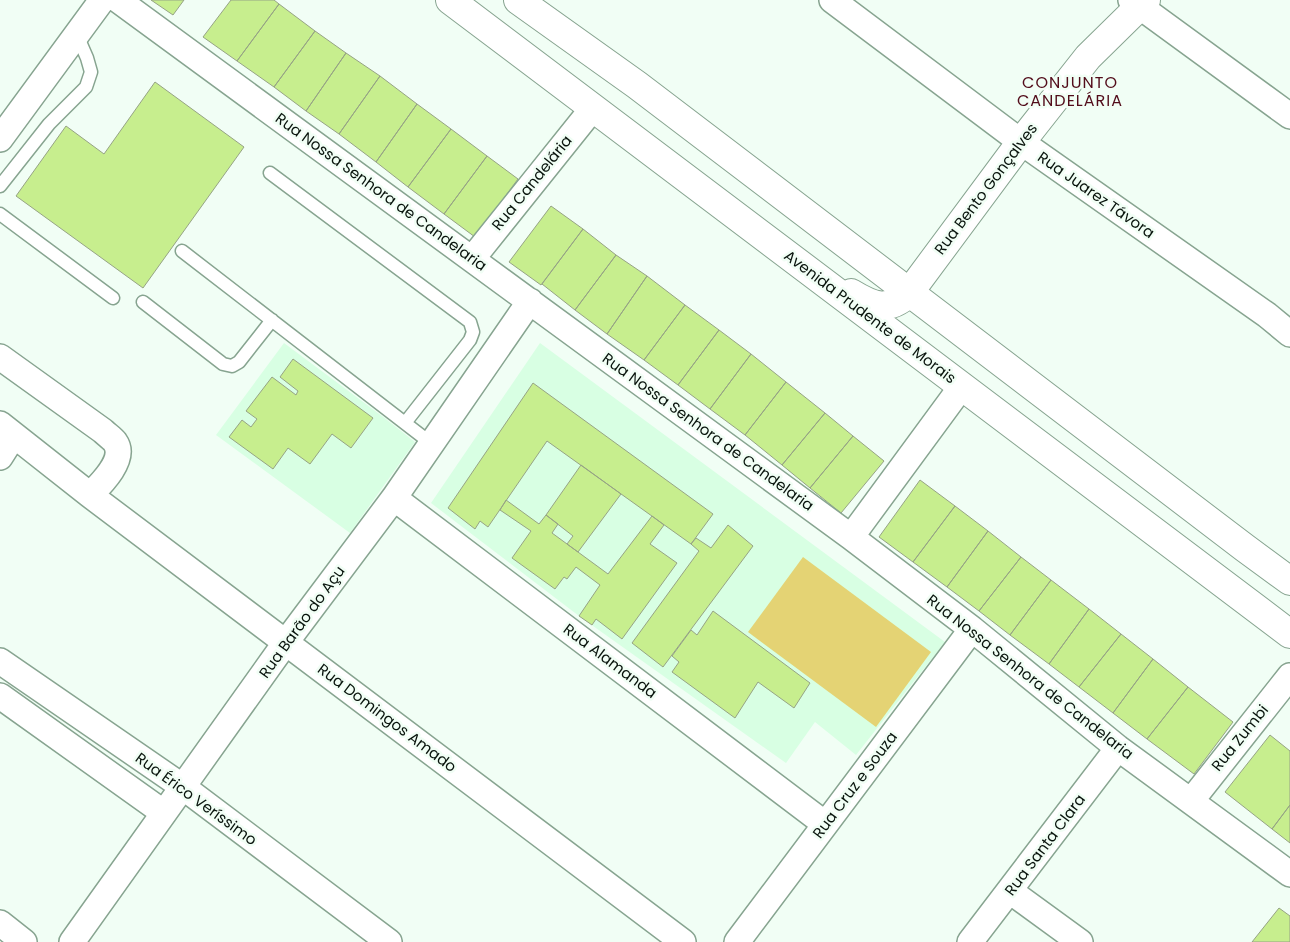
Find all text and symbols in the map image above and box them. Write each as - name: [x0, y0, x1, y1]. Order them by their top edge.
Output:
- district label: CONJUNTO CANDELÁRIA: [1017, 71, 1123, 112]
- street label: Rua Nossa Senhora de Candelaria: [271, 108, 491, 276]
- street label: Rua Bento Gonçalves: [929, 119, 1042, 259]
- street label: Rua Candelária: [487, 131, 577, 235]
- street label: Rua Juarez Távora: [1034, 146, 1159, 243]
- street label: Avenida Prudente de Morais: [780, 245, 961, 388]
- street label: Rua Nossa Senhora de Candelaria: [598, 348, 818, 516]
- street label: Rua Barão do Açu: [254, 561, 350, 682]
- street label: Rua Nossa Senhora de Candelaria: [923, 589, 1138, 764]
- street label: Rua Alamanda: [559, 618, 661, 703]
- street label: Rua Domingos Amado: [314, 658, 461, 777]
- street label: Rua Zumbi: [1206, 700, 1273, 775]
- street label: Rua Cruz e Souza: [807, 727, 902, 842]
- street label: Rua Érico Veríssimo: [131, 747, 261, 850]
- street label: Rua Santa Clara: [999, 790, 1090, 900]

